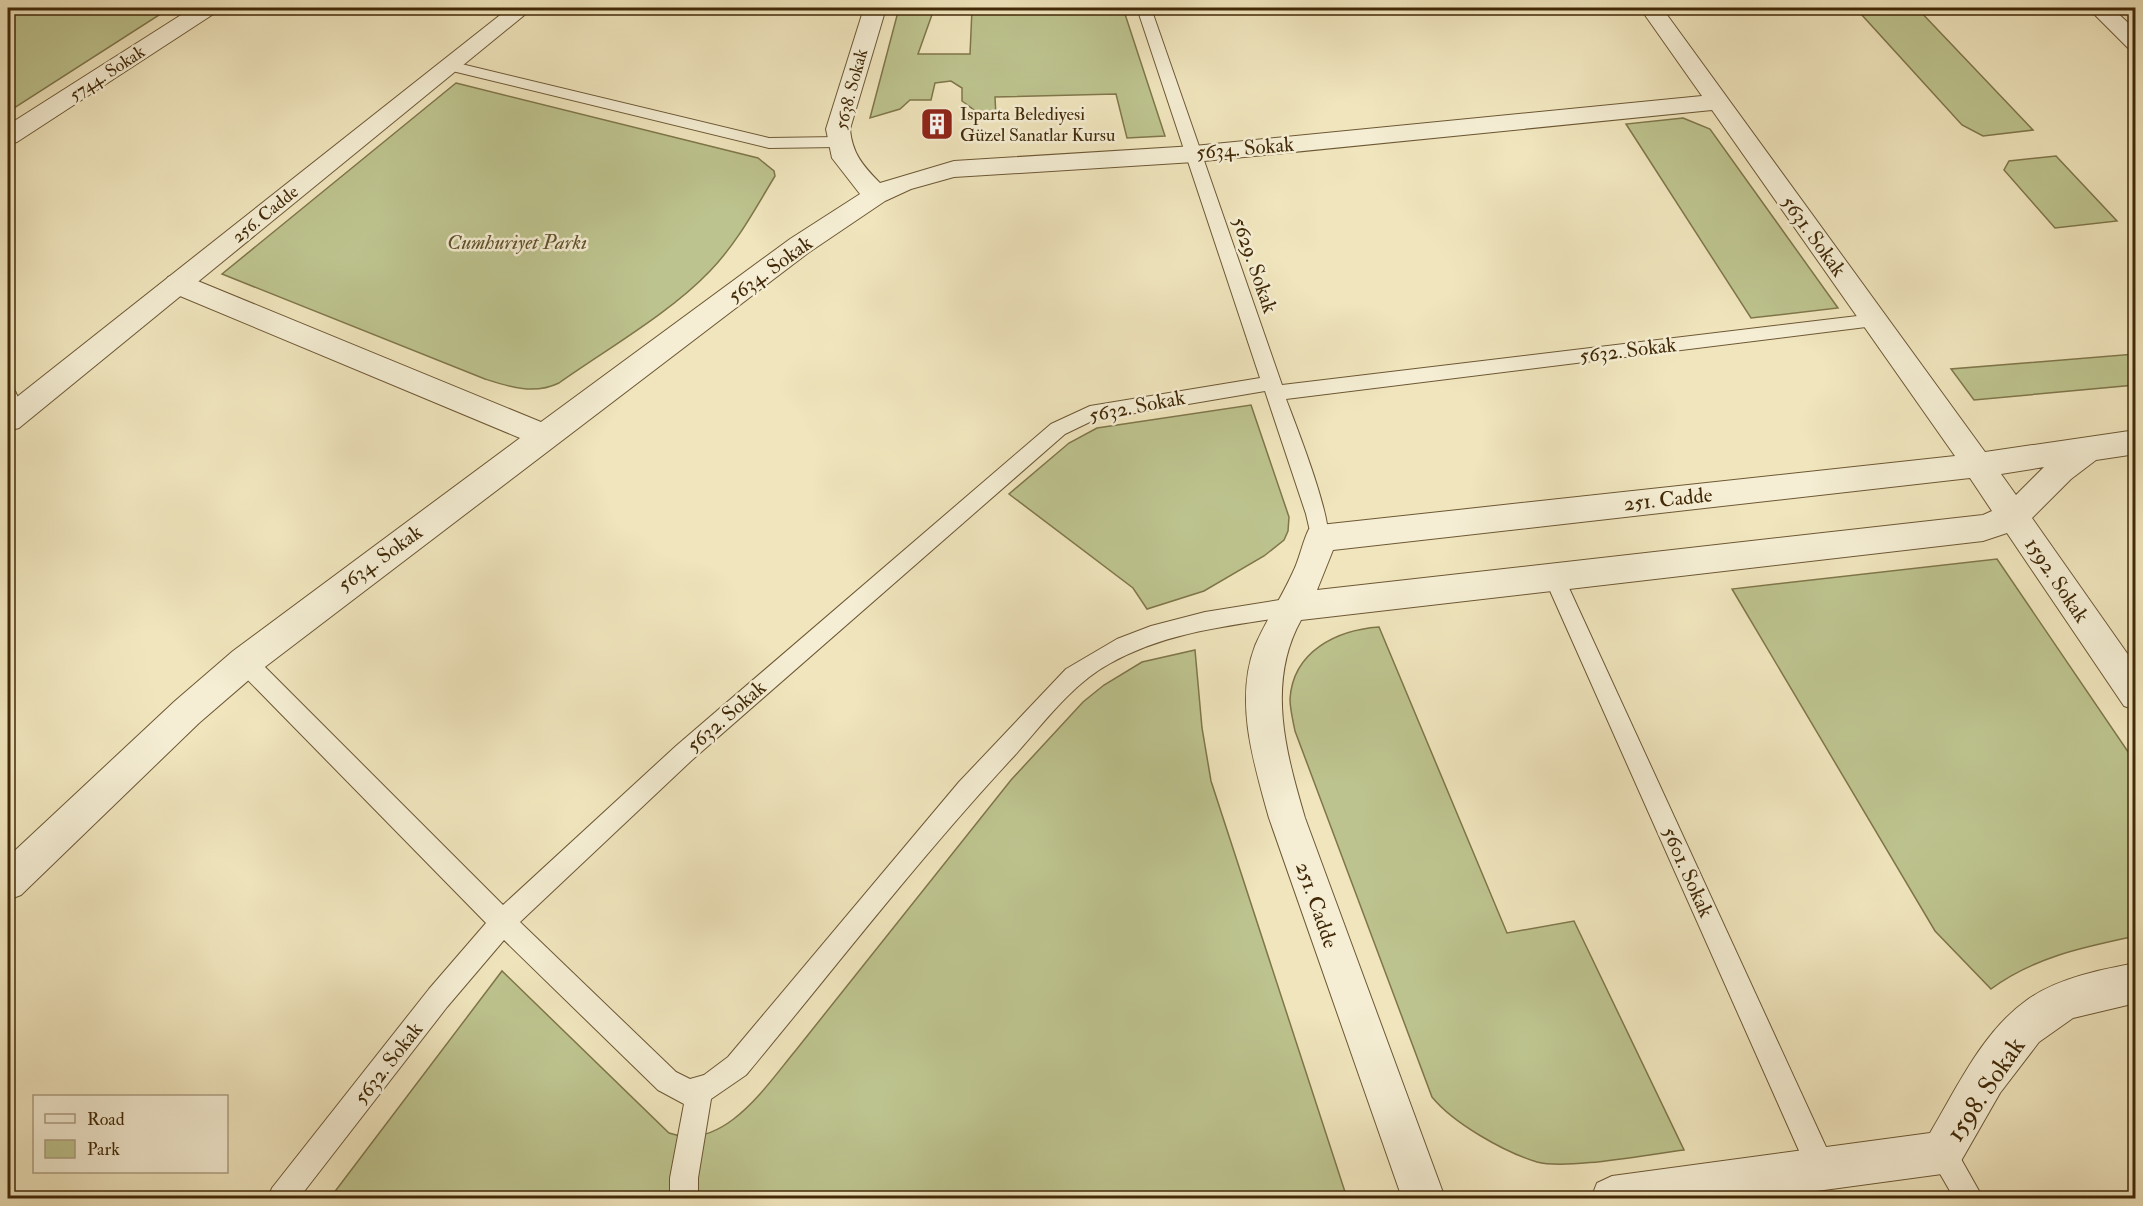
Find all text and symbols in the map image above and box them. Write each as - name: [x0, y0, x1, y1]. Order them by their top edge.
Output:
- street label: 5744. Sokak: [65, 40, 150, 106]
- street label: 5638. Sokak: [830, 46, 873, 132]
- place label: Isparta Belediyesi Güzel Sanatlar Kursu: [960, 103, 1115, 147]
- building icon: Isparta Belediyesi Güzel Sanatlar Kursu: [919, 106, 955, 142]
- street label: 5634. Sokak: [1195, 131, 1295, 166]
- street label: 256. Cadde: [227, 180, 304, 248]
- street label: 5631. Sokak: [1775, 190, 1852, 282]
- street label: 5629. Sokak: [1225, 214, 1284, 317]
- park label: Cumhuriyet Parkı: [447, 229, 587, 256]
- street label: 5634. Sokak: [723, 230, 818, 309]
- street label: 5632. Sokak: [1578, 331, 1678, 370]
- street label: 5632. Sokak: [1087, 384, 1187, 429]
- street label: 251. Cadde: [1622, 481, 1714, 518]
- street label: 5634. Sokak: [333, 519, 428, 598]
- street label: 1592. Sokak: [2018, 533, 2095, 628]
- street label: 5632. Sokak: [681, 674, 772, 758]
- street label: 5601. Sokak: [1656, 823, 1720, 922]
- street label: 251. Cadde: [1289, 859, 1344, 952]
- street label: 5632. Sokak: [348, 1017, 429, 1110]
- street label: 1598. Sokak: [1939, 1031, 2033, 1148]
- legend: [33, 1095, 228, 1173]
- text: Road: [87, 1108, 125, 1131]
- text: Park: [87, 1138, 120, 1161]

